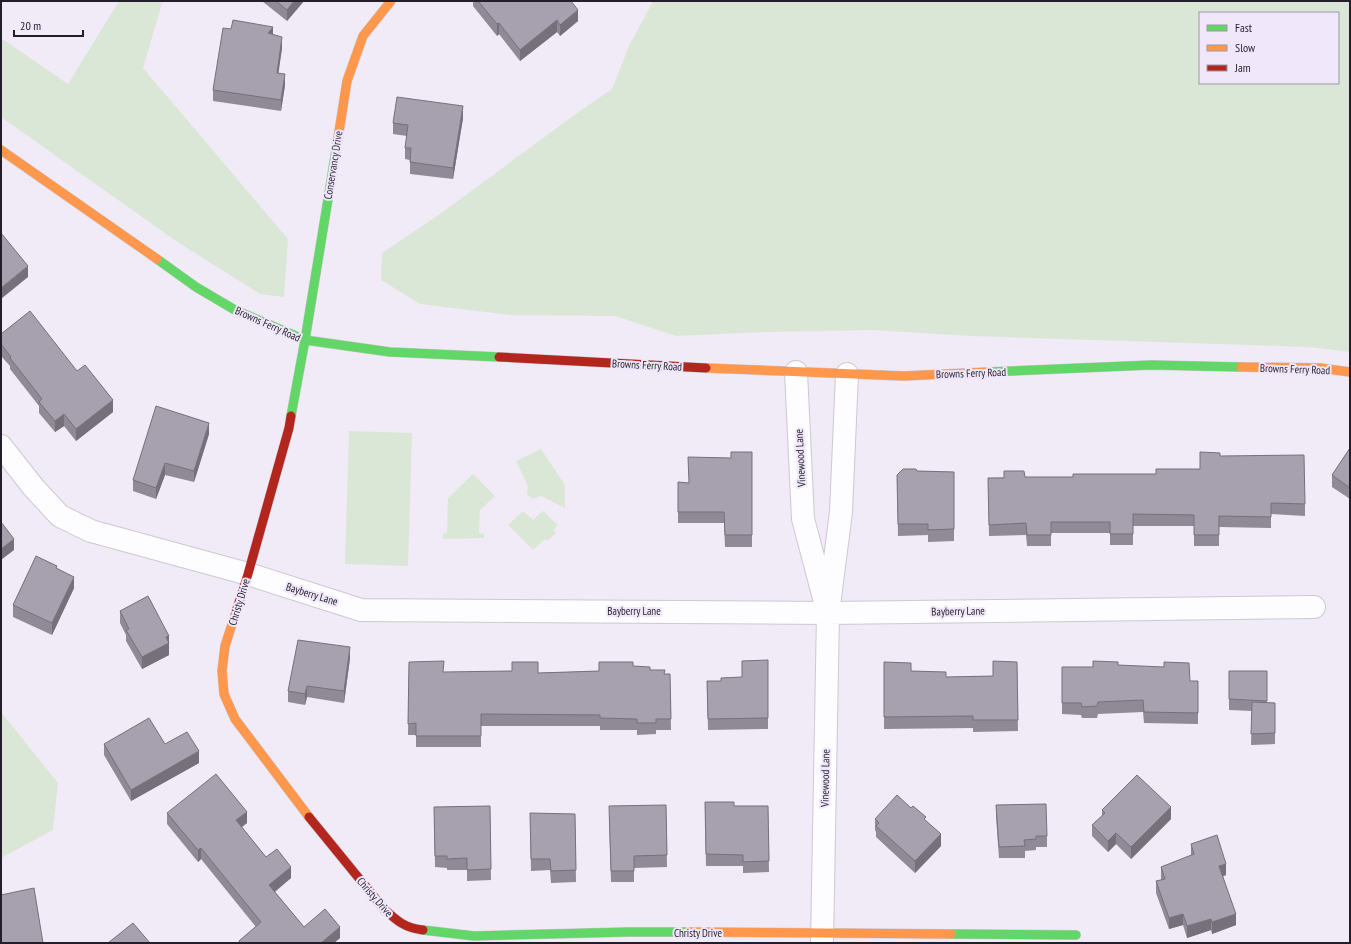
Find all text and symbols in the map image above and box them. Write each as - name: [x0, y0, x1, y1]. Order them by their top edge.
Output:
- scale bar: [14, 12, 83, 38]
- legend: [1199, 12, 1339, 84]
- text: 20 m: [20, 18, 41, 33]
- text: Fast: [1235, 20, 1253, 35]
- text: Slow: [1235, 40, 1256, 55]
- text: Jam: [1234, 60, 1251, 75]
- street label: Conservancy Drive: [321, 129, 345, 200]
- street label: Browns Ferry Road: [233, 303, 303, 345]
- street label: Browns Ferry Road: [612, 356, 683, 374]
- street label: Browns Ferry Road: [1260, 361, 1331, 377]
- street label: Browns Ferry Road: [936, 365, 1007, 381]
- street label: Vinewood Lane: [791, 428, 809, 488]
- street label: Christy Drive: [225, 577, 253, 627]
- street label: Bayberry Lane: [284, 579, 340, 609]
- street label: Bayberry Lane: [607, 604, 661, 618]
- street label: Bayberry Lane: [931, 604, 985, 618]
- street label: Vinewood Lane: [817, 748, 833, 808]
- street label: Christy Drive: [354, 874, 396, 920]
- street label: Christy Drive: [674, 926, 723, 940]

